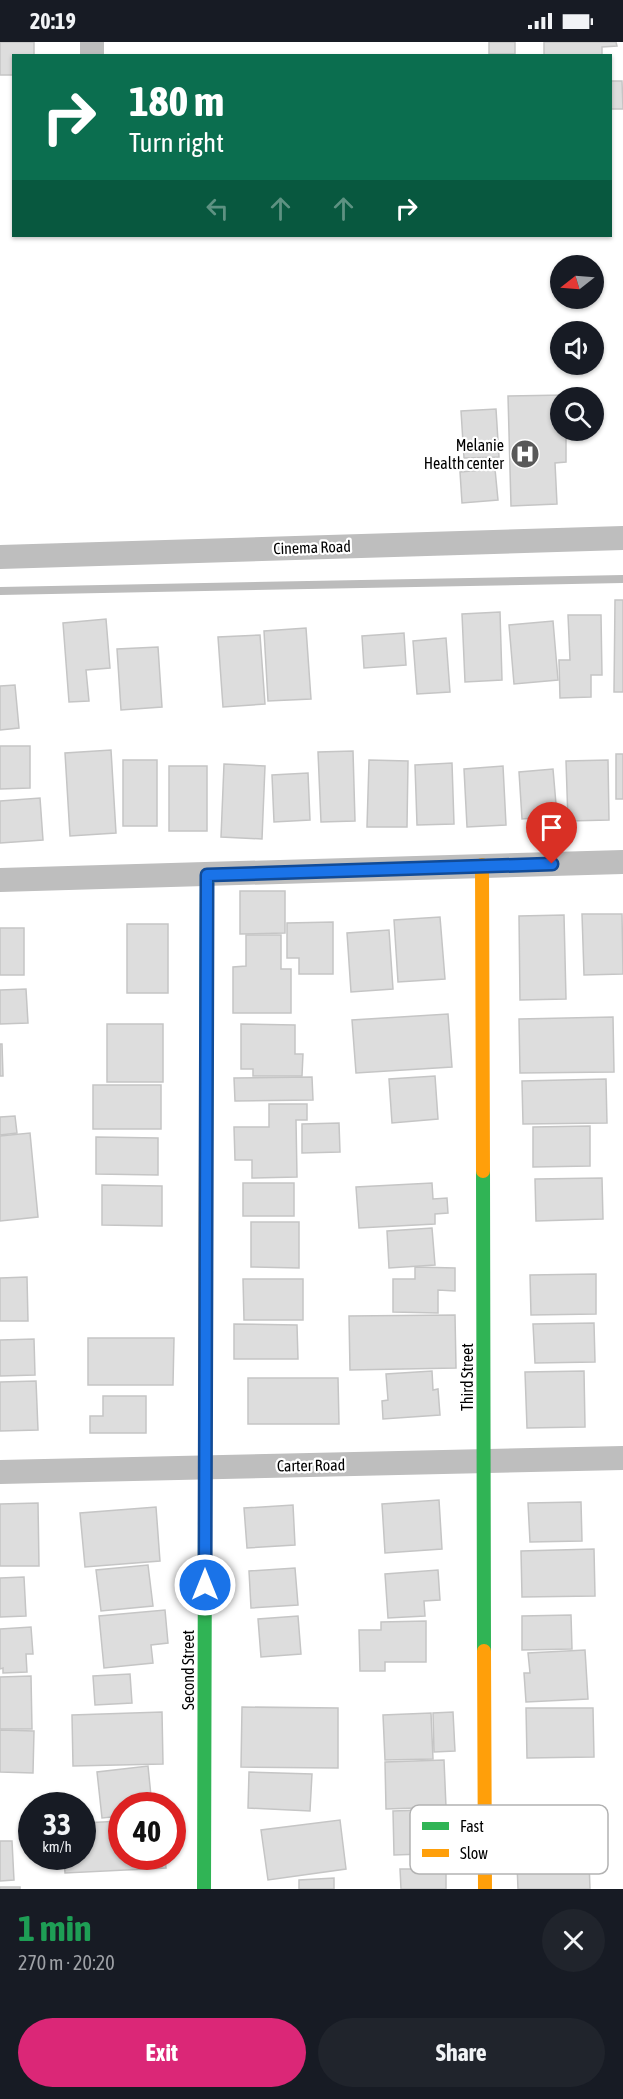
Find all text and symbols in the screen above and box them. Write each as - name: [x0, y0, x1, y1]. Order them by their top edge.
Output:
- text: 20:19: [30, 8, 76, 34]
- text: 180 m: [129, 77, 224, 125]
- icon: right: [30, 78, 108, 156]
- text: Turn right: [129, 127, 224, 158]
- icon: left: [201, 192, 234, 225]
- icon: ahead: [264, 192, 297, 225]
- icon: ahead: [327, 192, 360, 225]
- icon: right: [390, 192, 423, 225]
- north arrow: [550, 255, 604, 309]
- map controls: [550, 255, 604, 441]
- button: sound: [550, 321, 604, 375]
- button: search: [550, 387, 604, 441]
- place label: Melanie Health center: [424, 436, 504, 472]
- hospital icon: Melanie Health center: [509, 438, 541, 470]
- street label: Cinema Road: [273, 537, 351, 557]
- pin: [526, 802, 577, 864]
- icon: arrive: [535, 811, 568, 844]
- street label: Third Street: [458, 1343, 476, 1411]
- street label: Carter Road: [277, 1455, 345, 1475]
- position arrow: [173, 1553, 237, 1617]
- street label: Second Street: [179, 1630, 197, 1710]
- speed limit sign: 40: [108, 1792, 186, 1870]
- legend: [410, 1805, 608, 1874]
- text: 33: [43, 1807, 71, 1841]
- text: Fast: [460, 1817, 484, 1835]
- text: km/h: [42, 1838, 72, 1855]
- text: Slow: [460, 1844, 488, 1862]
- text: 1 min: [18, 1907, 92, 1949]
- button: close: [542, 1909, 605, 1972]
- text: 270 m · 20:20: [18, 1951, 115, 1974]
- button: Exit: [18, 2018, 306, 2087]
- button: Share: [318, 2018, 605, 2087]

